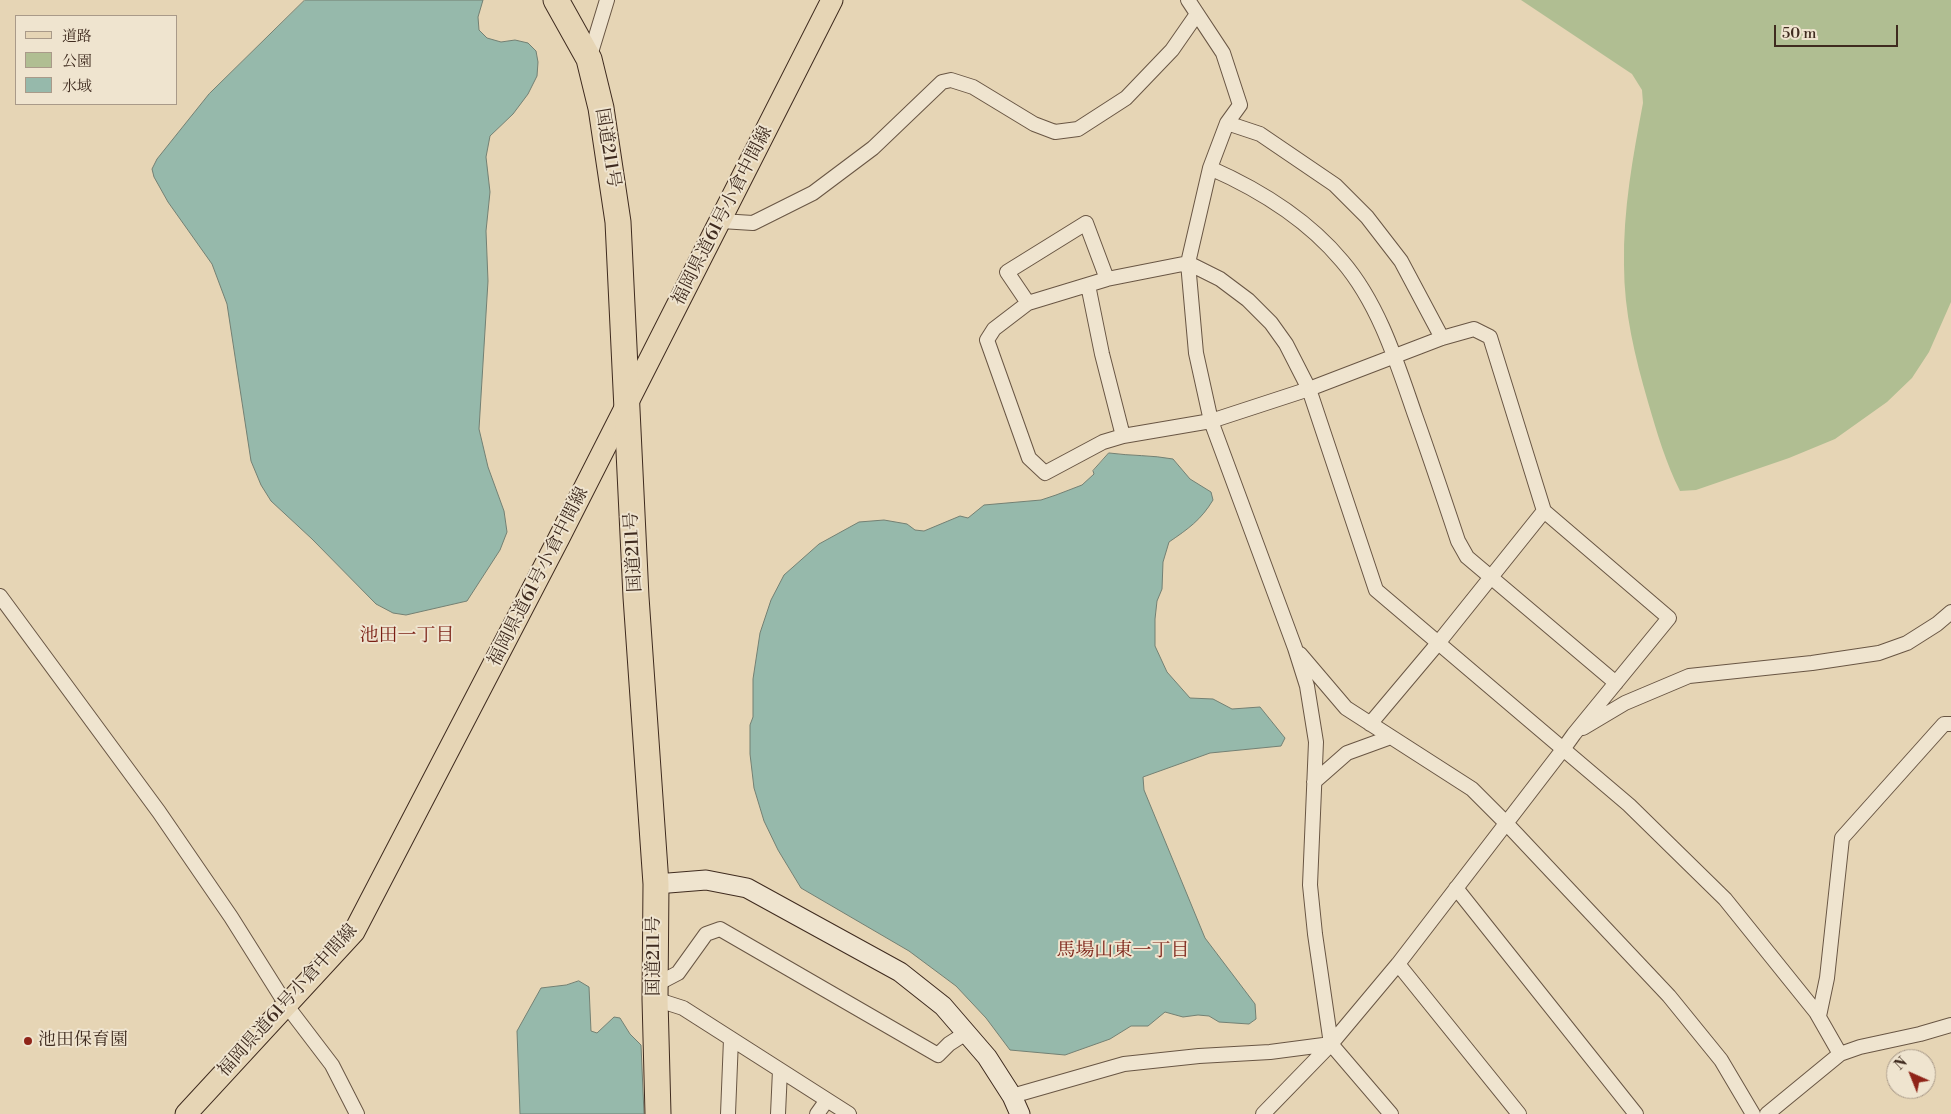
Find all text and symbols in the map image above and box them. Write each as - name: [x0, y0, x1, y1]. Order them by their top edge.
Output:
- legend: [15, 15, 178, 105]
- scale bar: [1776, 15, 1900, 47]
- text: 50 m: [1782, 24, 1816, 43]
- text: 道路: [62, 27, 92, 46]
- text: 公園: [62, 52, 92, 71]
- text: 水域: [62, 77, 92, 96]
- street label: 国道211号: [590, 107, 624, 189]
- street label: 福岡県道61号小倉中間線: [668, 123, 778, 309]
- street label: 福岡県道61号小倉中間線: [484, 484, 594, 670]
- street label: 国道211号: [621, 511, 647, 593]
- district label: 池田一丁目: [360, 625, 454, 647]
- street label: 国道211号: [644, 916, 666, 996]
- street label: 福岡県道61号小倉中間線: [214, 920, 362, 1082]
- district label: 馬場山東一丁目: [1057, 940, 1189, 962]
- place label: 池田保育園: [38, 1030, 128, 1052]
- marker: 池田保育園: [22, 1035, 34, 1047]
- north arrow: [1886, 1049, 1936, 1099]
- text: N: [1891, 1054, 1912, 1074]

